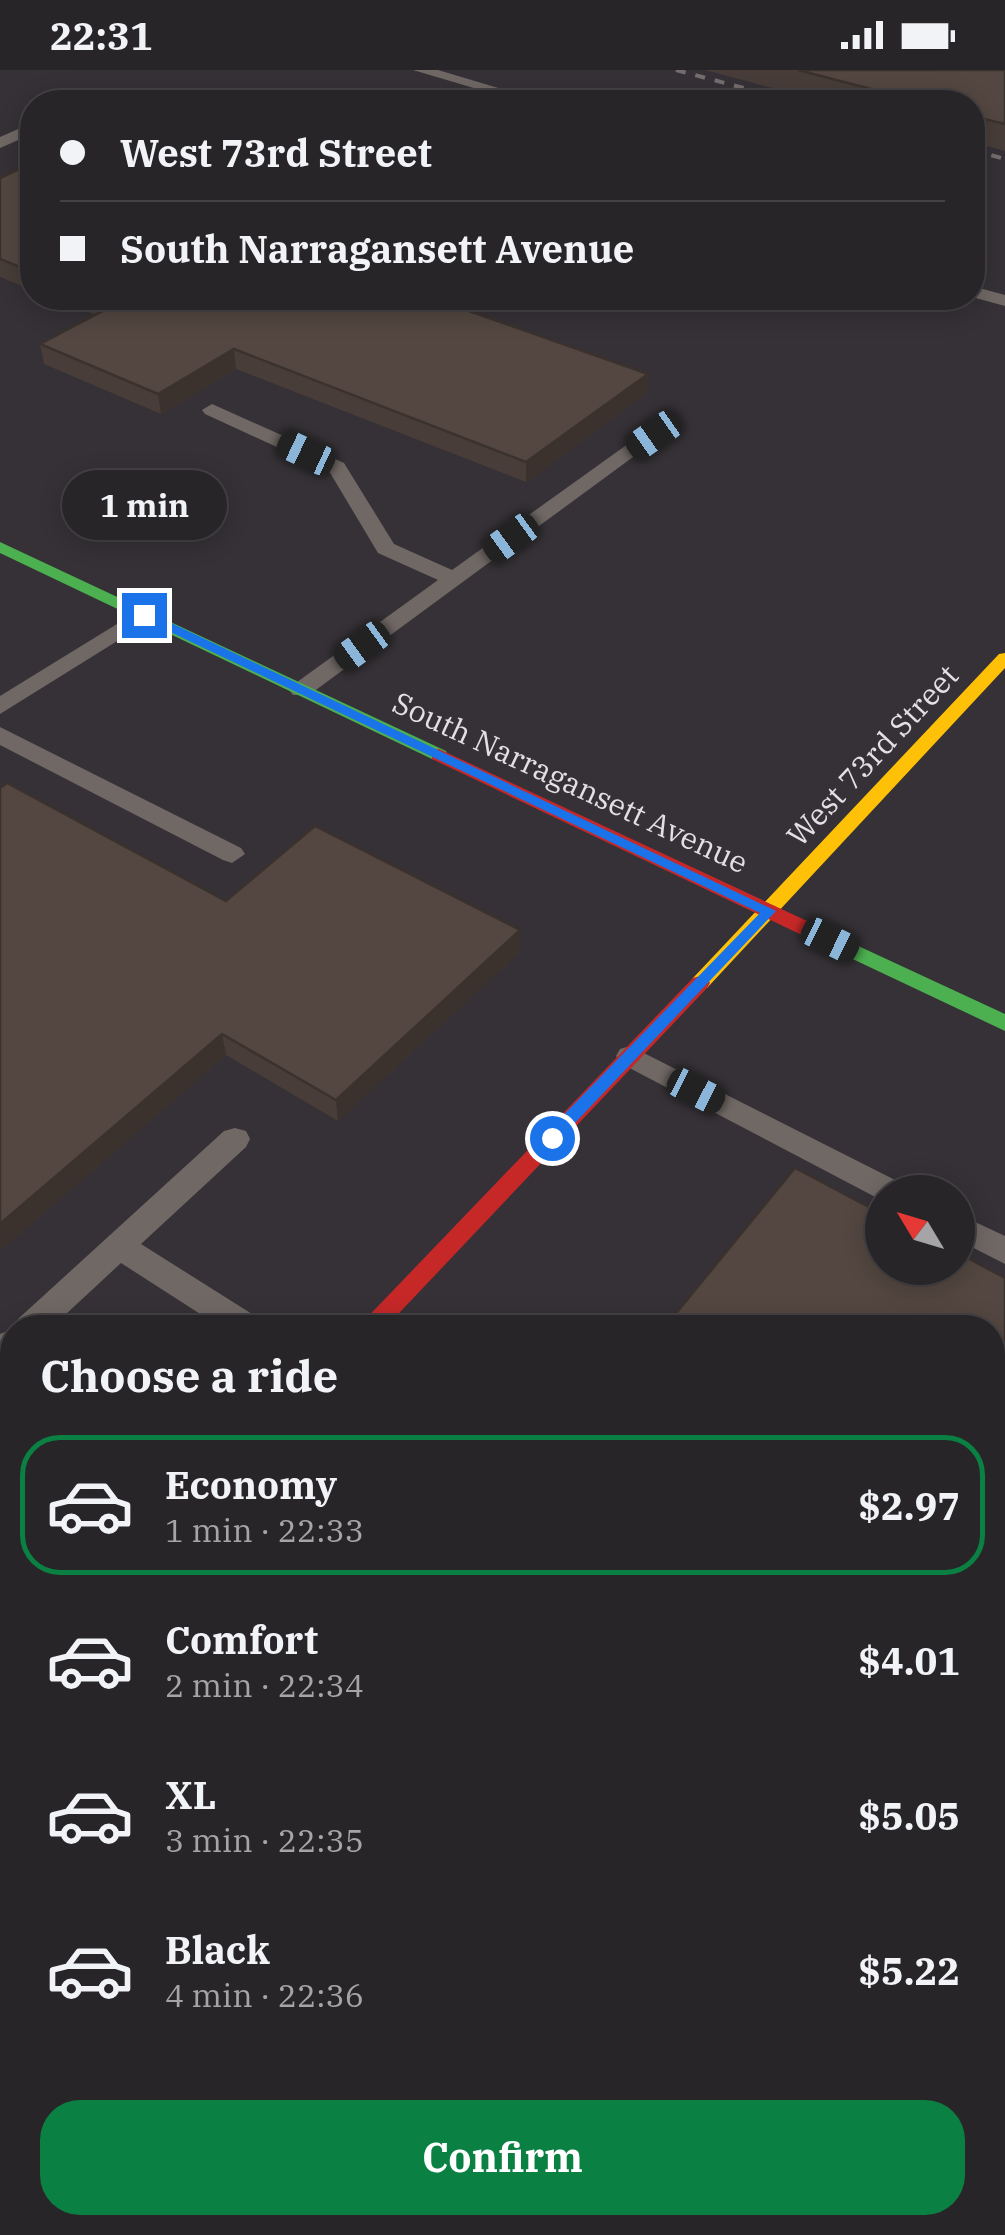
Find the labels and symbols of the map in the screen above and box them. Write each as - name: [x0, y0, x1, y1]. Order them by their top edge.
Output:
- car: [621, 406, 687, 464]
- car: [272, 427, 340, 479]
- callout: 1 min: [62, 470, 226, 540]
- car: [478, 508, 544, 568]
- route end: [122, 593, 167, 638]
- car: [329, 616, 395, 676]
- street label: West 73rd Street: [778, 656, 966, 854]
- street label: South Narragansett Avenue: [387, 682, 755, 881]
- car: [796, 913, 864, 967]
- car: [662, 1064, 730, 1118]
- route start: [530, 1116, 575, 1161]
- north arrow: [865, 1175, 975, 1285]

